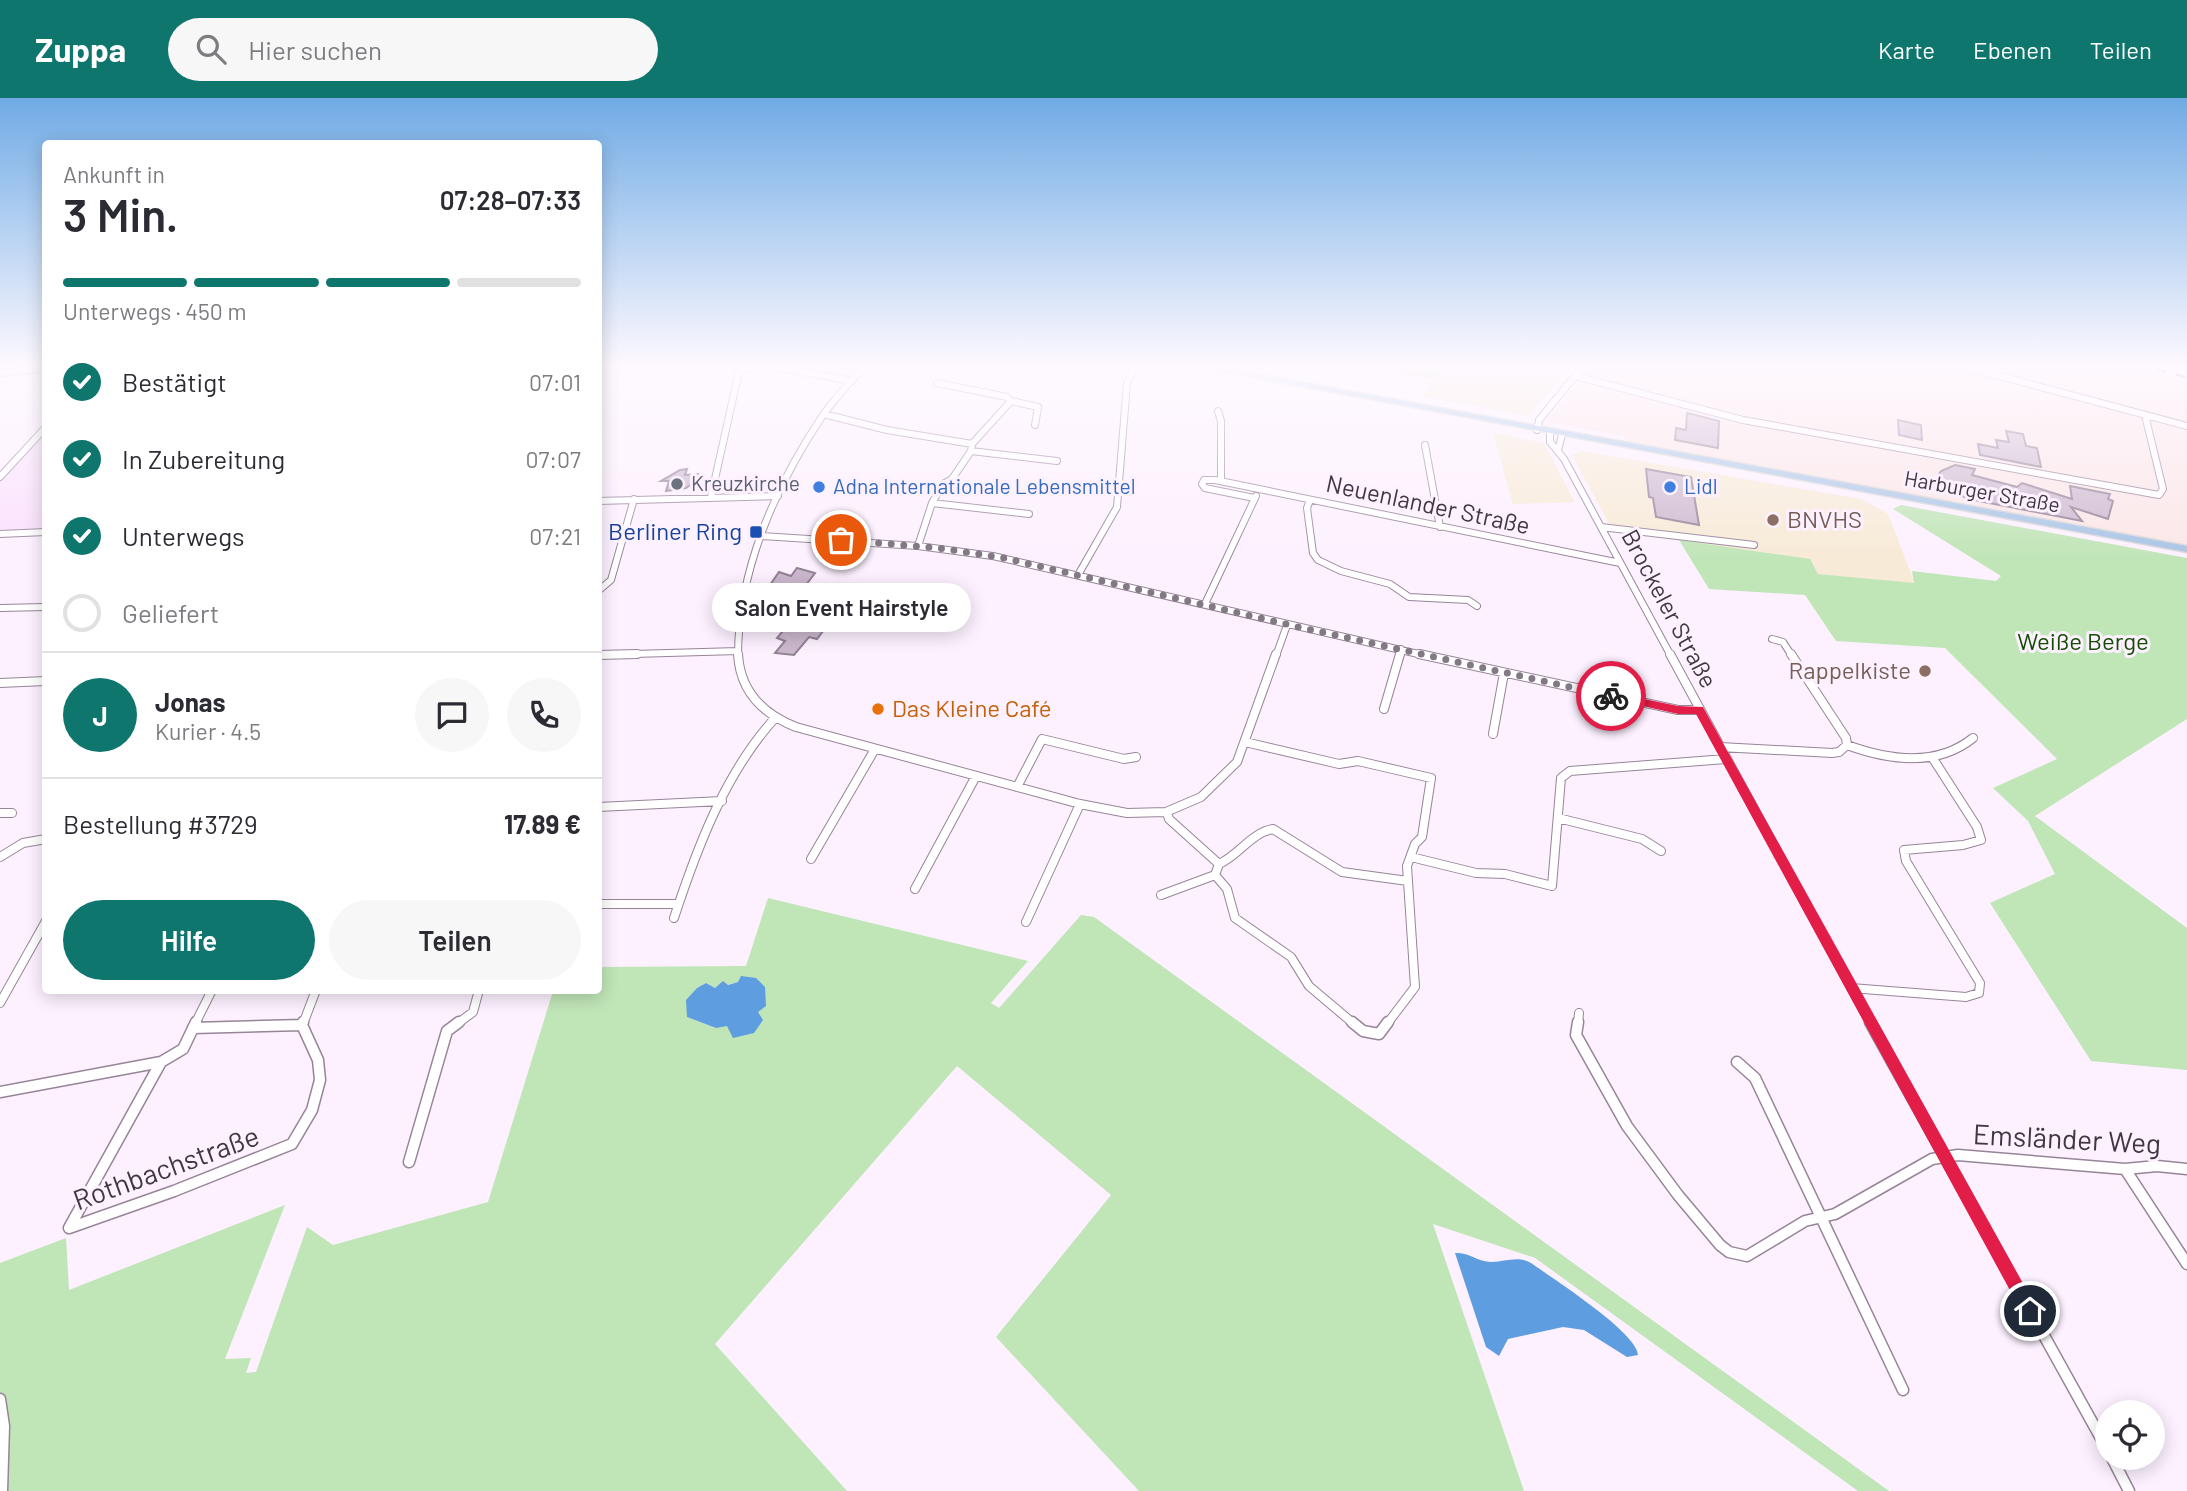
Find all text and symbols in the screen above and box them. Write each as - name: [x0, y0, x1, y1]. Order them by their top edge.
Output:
- search box: [168, 18, 658, 81]
- text: Zuppa: [35, 29, 126, 69]
- icon: search: [192, 30, 230, 68]
- text: Hier suchen: [248, 34, 382, 65]
- text: Karte: [1878, 35, 1935, 64]
- text: Ebenen: [1973, 35, 2052, 64]
- text: Teilen: [2090, 35, 2152, 64]
- text: Ankunft in: [63, 160, 165, 188]
- text: 07:28–07:33: [440, 184, 581, 215]
- text: 3 Min.: [63, 186, 178, 241]
- text: Unterwegs · 450 m: [63, 297, 246, 325]
- icon: check: [63, 363, 101, 401]
- text: Bestätigt: [122, 366, 227, 397]
- text: 07:01: [529, 368, 581, 396]
- icon: check: [63, 440, 101, 478]
- text: In Zubereitung: [122, 443, 285, 474]
- text: 07:07: [525, 445, 581, 473]
- street label: Harburger Straße: [1902, 465, 2062, 517]
- street label: Neuenlander Straße: [1324, 468, 1533, 539]
- place label: Kreuzkirche: [691, 470, 800, 495]
- place label: Adna Internationale Lebensmittel: [833, 473, 1136, 498]
- place label: Lidl: [1684, 473, 1718, 498]
- marker: Kreuzkirche: [669, 476, 685, 492]
- marker: Adna Internationale Lebensmittel: [811, 479, 827, 495]
- marker: Lidl: [1662, 479, 1678, 495]
- place label: BNVHS: [1787, 504, 1862, 533]
- pin: [811, 510, 871, 570]
- marker: BNVHS: [1765, 512, 1781, 528]
- place label: Berliner Ring: [608, 516, 742, 545]
- icon: check: [63, 517, 101, 555]
- text: Unterwegs: [122, 520, 244, 551]
- icon: bag: [822, 521, 860, 559]
- text: 07:21: [529, 522, 581, 550]
- marker: Berliner Ring: [748, 524, 764, 540]
- street label: Brockeler Straße: [1616, 524, 1724, 692]
- callout: Salon Event Hairstyle: [712, 582, 970, 631]
- text: Salon Event Hairstyle: [735, 593, 948, 621]
- text: Geliefert: [122, 597, 219, 628]
- park label: Weiße Berge: [2017, 626, 2149, 655]
- place label: Rappelkiste: [1789, 655, 1911, 684]
- courier: [1576, 661, 1646, 731]
- marker: Rappelkiste: [1917, 663, 1933, 679]
- icon: bike: [1592, 677, 1630, 715]
- button: chat: [415, 678, 489, 752]
- button: phone: [507, 678, 581, 752]
- text: Jonas: [155, 686, 226, 717]
- place label: Das Kleine Café: [892, 693, 1052, 722]
- text: J: [92, 700, 108, 731]
- marker: Das Kleine Café: [870, 701, 886, 717]
- text: Kurier · 4.5: [155, 717, 261, 745]
- text: Bestellung #3729: [63, 808, 258, 839]
- text: 17.89 €: [504, 808, 581, 839]
- button: Hilfe: [63, 900, 315, 980]
- button: Teilen: [329, 900, 581, 980]
- street label: Emsländer Weg: [1972, 1116, 2162, 1160]
- street label: Rothbachstraße: [68, 1118, 263, 1216]
- pin: [2000, 1281, 2060, 1341]
- icon: home: [2011, 1292, 2049, 1330]
- map controls: [2095, 1400, 2165, 1470]
- button: locate: [2095, 1400, 2165, 1470]

